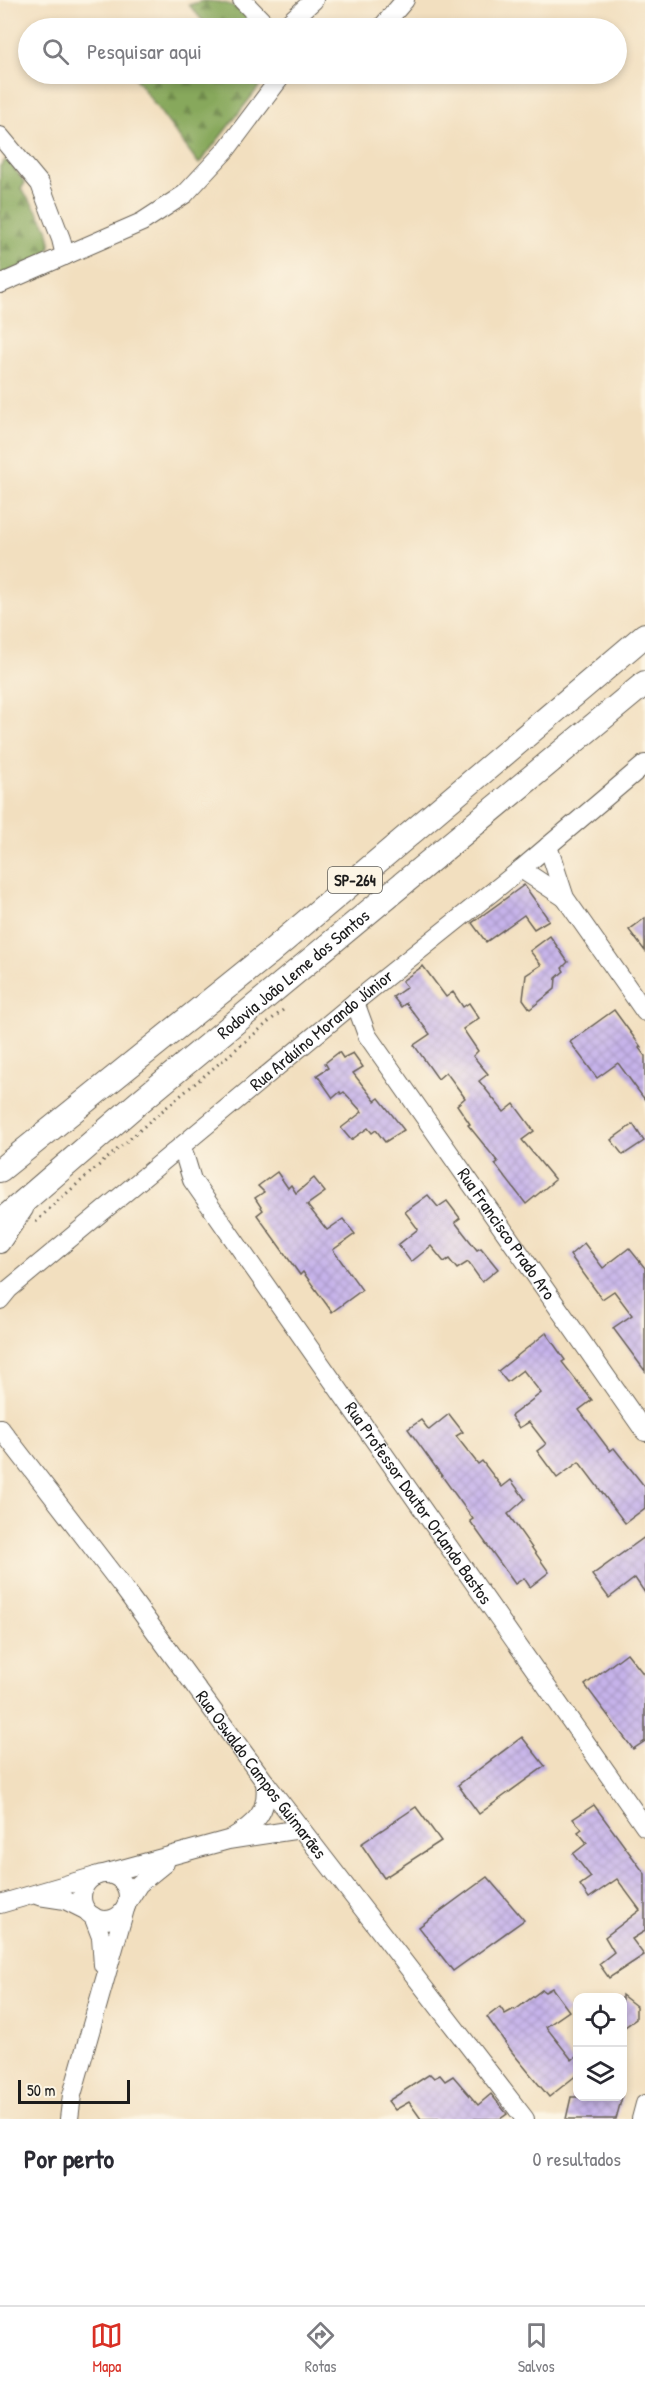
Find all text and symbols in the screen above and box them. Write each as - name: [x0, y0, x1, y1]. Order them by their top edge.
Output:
- search box: [18, 18, 627, 84]
- icon: search: [39, 35, 72, 68]
- text: Pesquisar aqui: [87, 36, 202, 66]
- road number: SP-264: [328, 867, 382, 893]
- street label: Rodovia João Leme dos Santos: [211, 903, 375, 1045]
- street label: Rua Arduíno Morando Júnior: [244, 963, 398, 1096]
- street label: Rua Francisco Prado Aro: [452, 1163, 562, 1305]
- street label: Rua Professor Doutor Orlando Bastos: [339, 1397, 498, 1609]
- street label: Rua Oswaldo Campos Guimarães: [190, 1685, 333, 1864]
- map controls: [573, 1993, 627, 2101]
- button: locate: [573, 1993, 627, 2047]
- button: layers: [573, 2047, 627, 2101]
- scale bar: [18, 2077, 130, 2104]
- text: 50 m: [27, 2079, 56, 2101]
- text: Por perto: [24, 2141, 114, 2176]
- text: 0 resultados: [532, 2145, 621, 2172]
- tab: Mapa: [90, 2319, 123, 2377]
- tab: Rotas: [304, 2319, 337, 2377]
- tab: Salvos: [518, 2319, 555, 2377]

